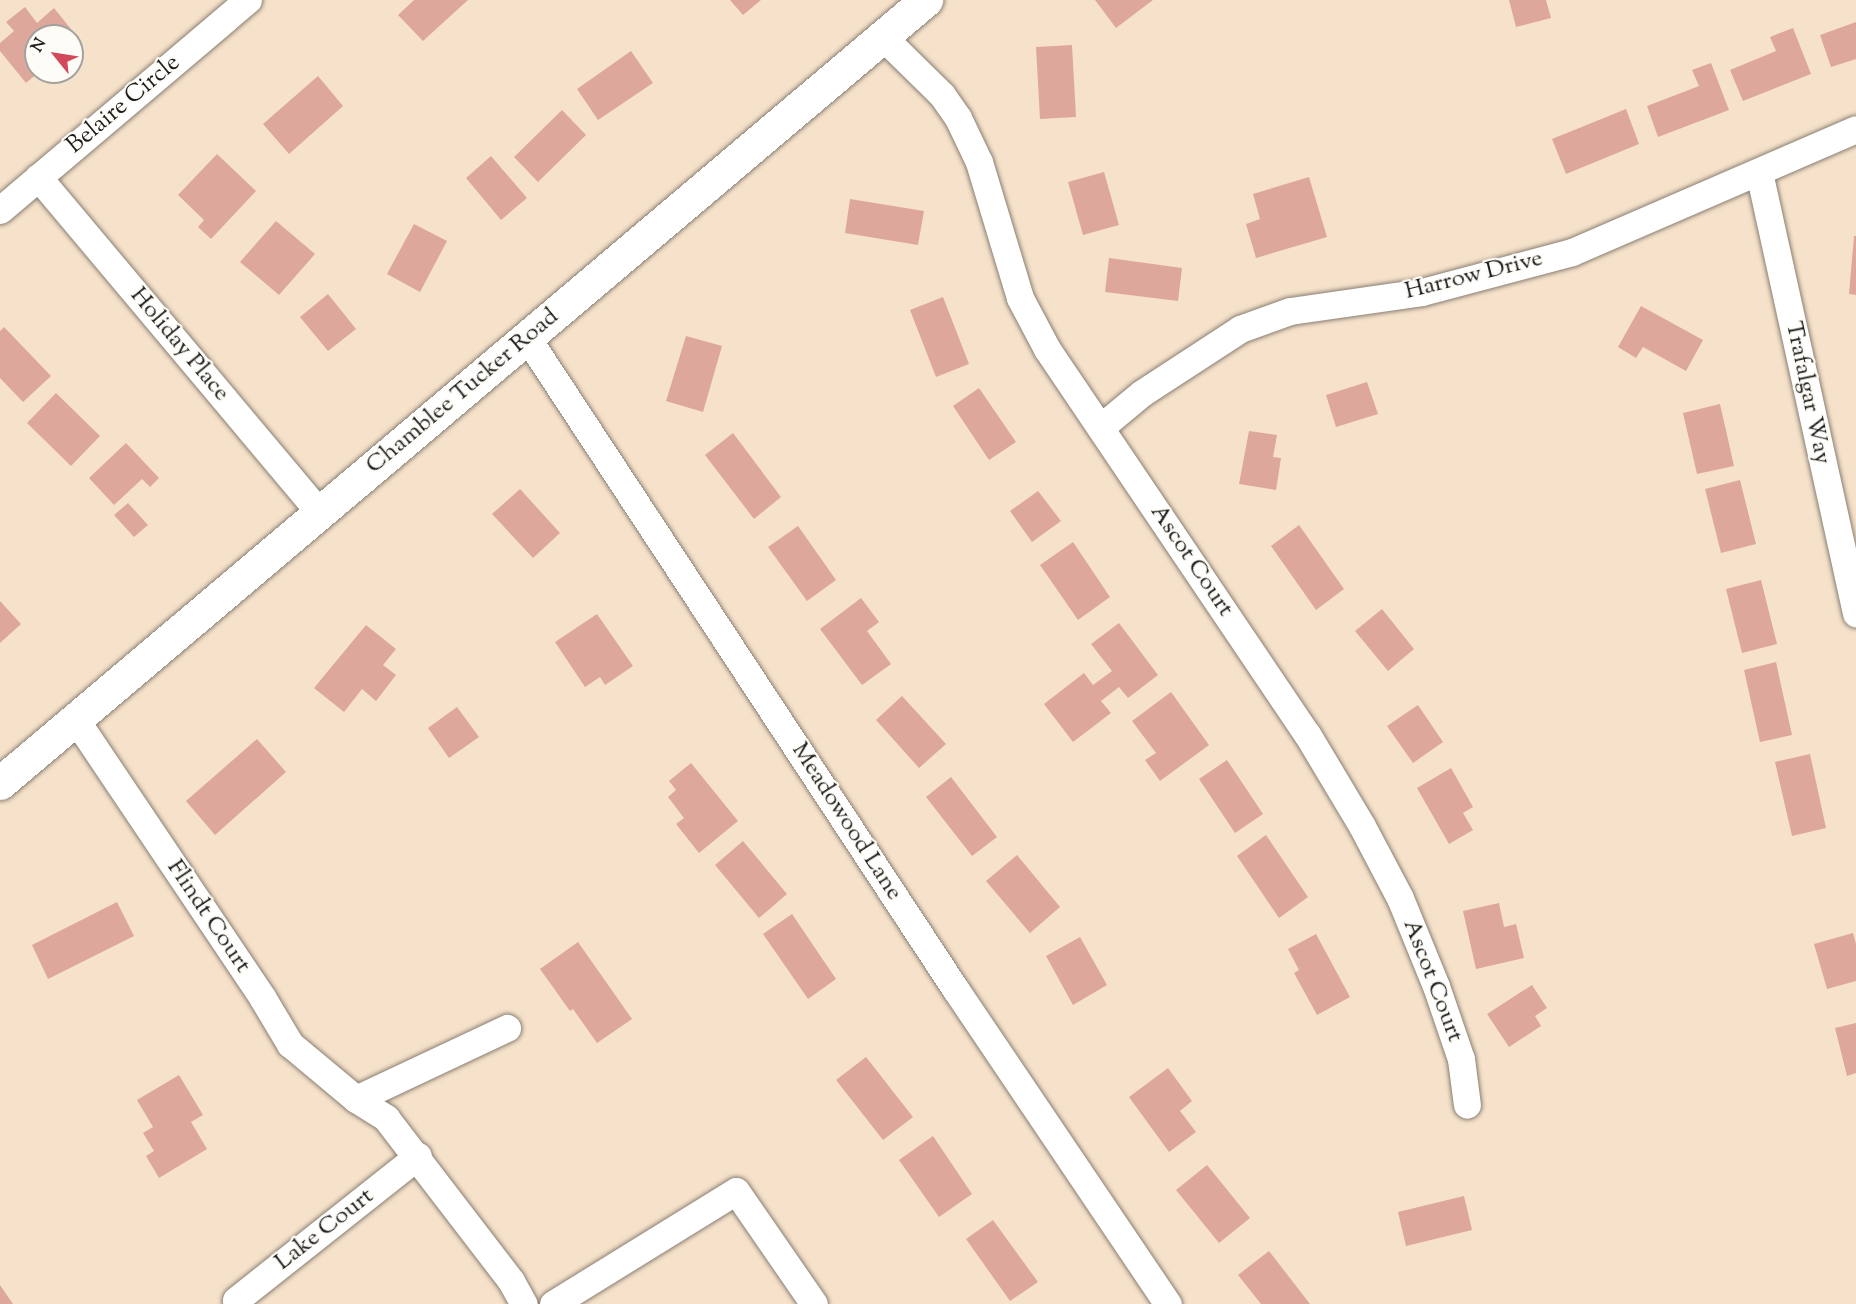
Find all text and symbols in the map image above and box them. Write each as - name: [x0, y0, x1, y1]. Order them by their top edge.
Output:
- north arrow: [24, 24, 84, 84]
- text: N: [27, 34, 53, 57]
- street label: Belaire Circle: [62, 49, 186, 161]
- street label: Harrow Drive: [1402, 245, 1546, 307]
- street label: Holiday Place: [123, 282, 235, 408]
- street label: Chamblee Tucker Road: [361, 303, 565, 481]
- street label: Trafalgar Way: [1778, 319, 1836, 467]
- street label: Ascot Court: [1143, 500, 1239, 622]
- street label: Meadowood Lane: [784, 738, 908, 906]
- street label: Flindt Court: [160, 855, 256, 979]
- street label: Ascot Court: [1395, 916, 1469, 1046]
- street label: Lake Court: [270, 1183, 380, 1277]

